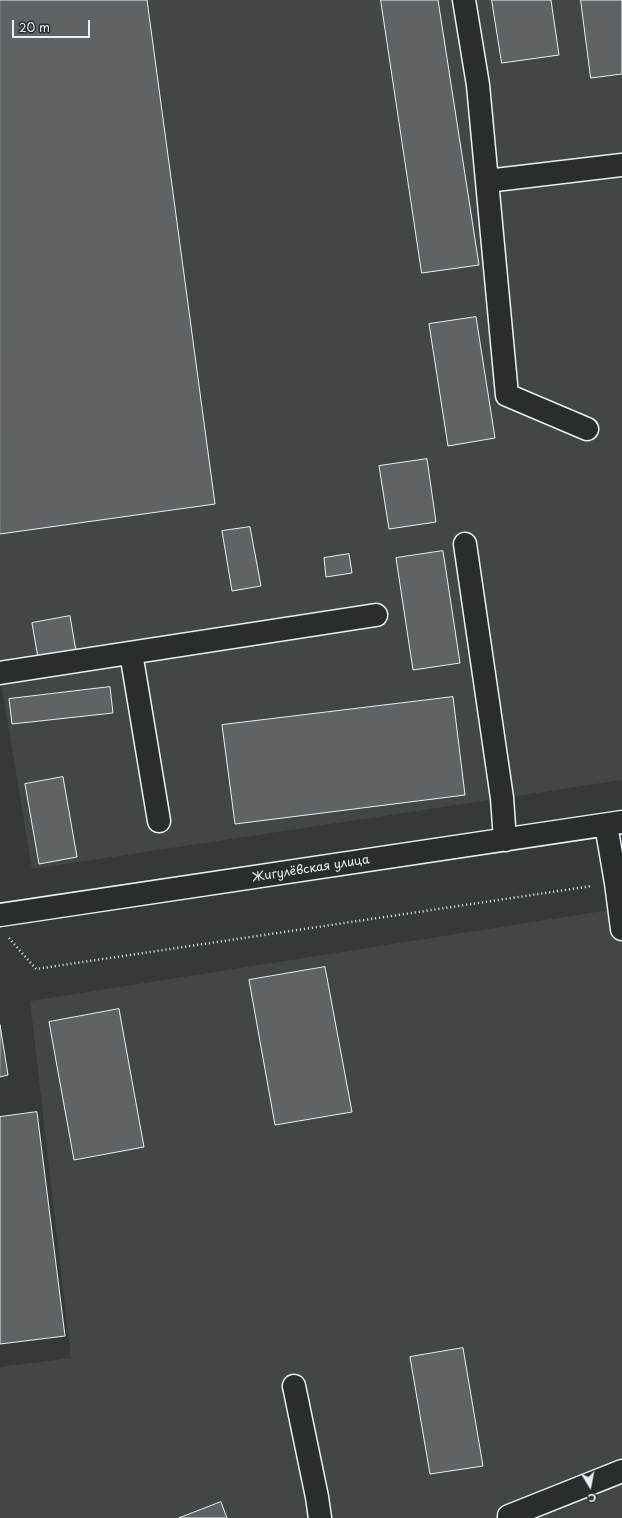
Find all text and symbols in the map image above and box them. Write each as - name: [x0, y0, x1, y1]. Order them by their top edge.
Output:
- scale bar: [14, 12, 92, 38]
- text: 20 m: [19, 18, 50, 36]
- street label: Жигулёвская улица: [251, 853, 371, 885]
- north arrow: [570, 1466, 610, 1506]
- text: С: [587, 1489, 598, 1507]

